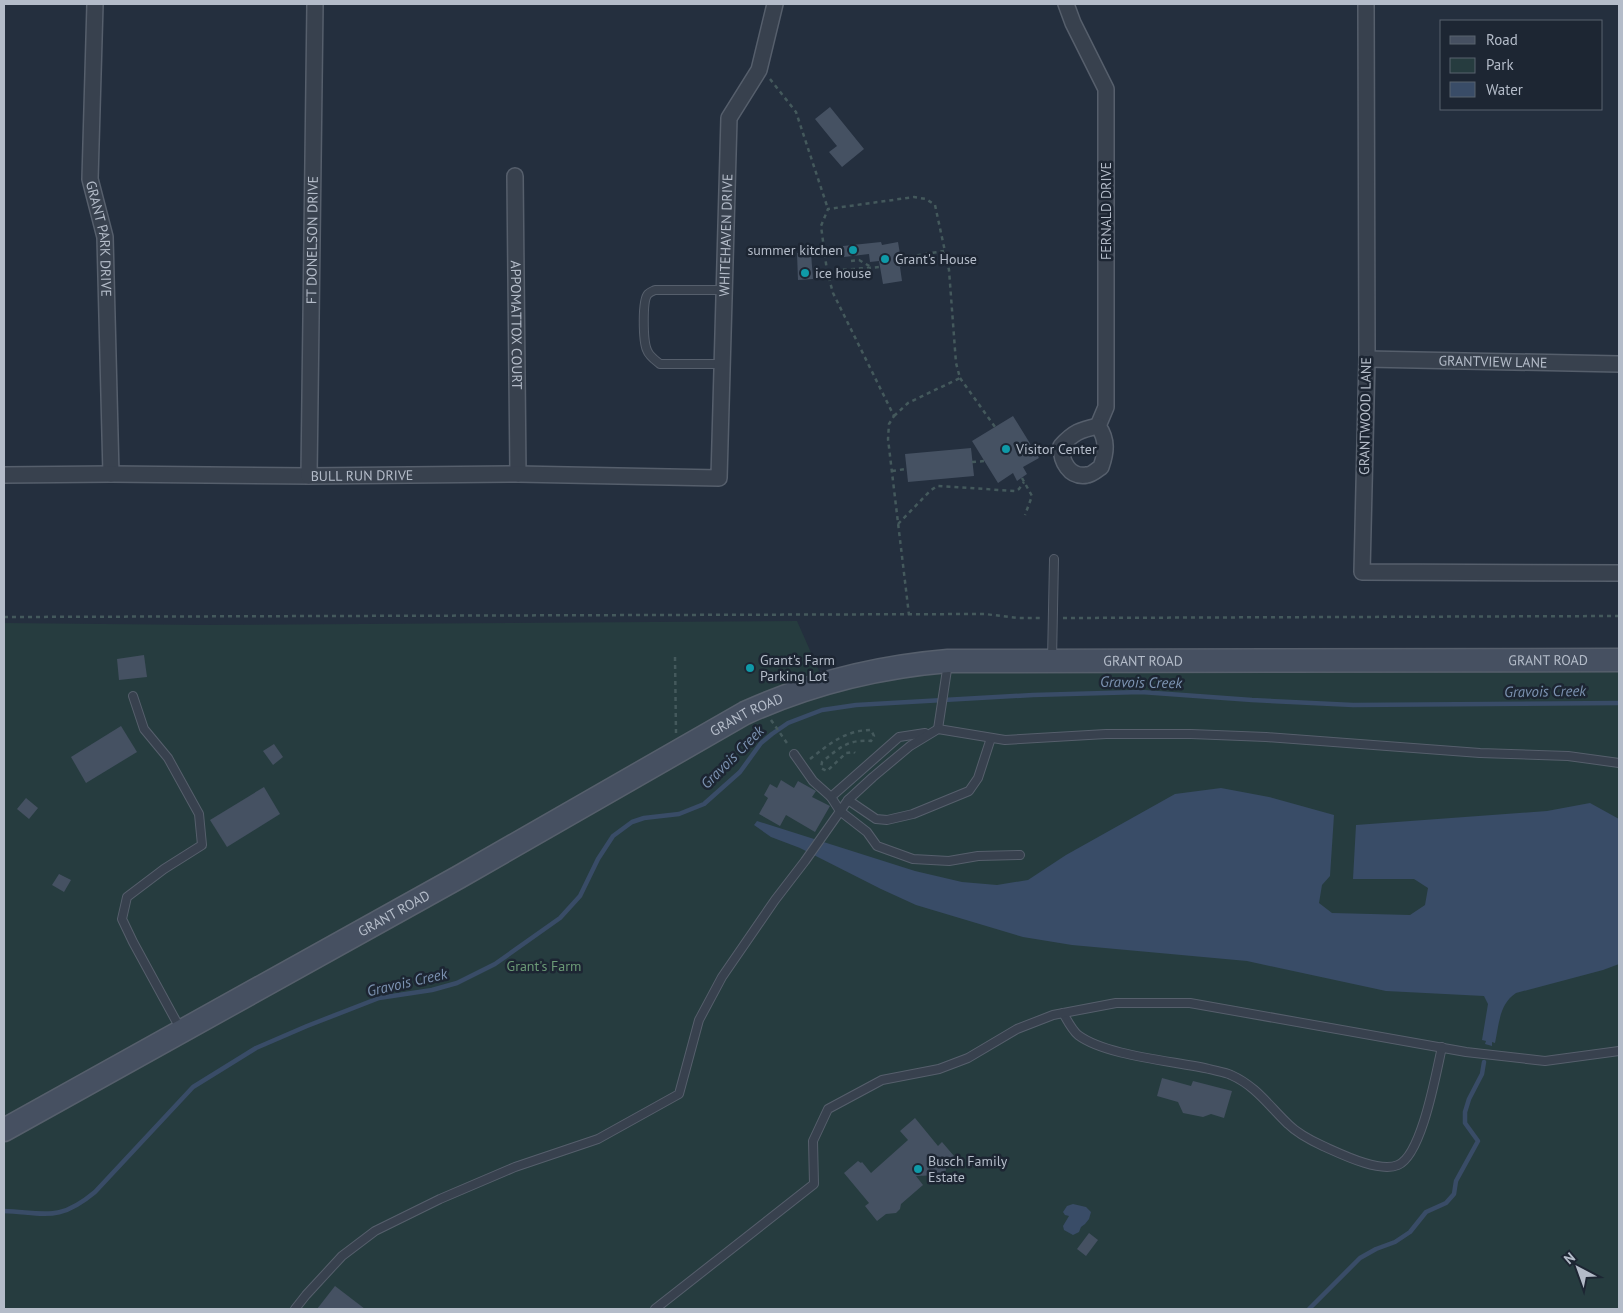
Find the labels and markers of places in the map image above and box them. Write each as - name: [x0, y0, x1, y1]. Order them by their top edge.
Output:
- place label: summer kitchen: [747, 241, 843, 259]
- marker: summer kitchen: [847, 244, 859, 256]
- place label: Grant's House: [895, 250, 977, 268]
- marker: Grant's House: [879, 253, 891, 265]
- place label: ice house: [815, 264, 871, 282]
- marker: ice house: [799, 267, 811, 279]
- place label: Visitor Center: [1015, 440, 1097, 458]
- marker: Visitor Center: [1000, 443, 1012, 455]
- place label: Grant's Farm Parking Lot: [760, 651, 835, 685]
- marker: Grant's Farm Parking Lot: [744, 662, 756, 674]
- place label: Busch Family Estate: [928, 1152, 1008, 1186]
- marker: Busch Family Estate: [912, 1163, 924, 1175]

